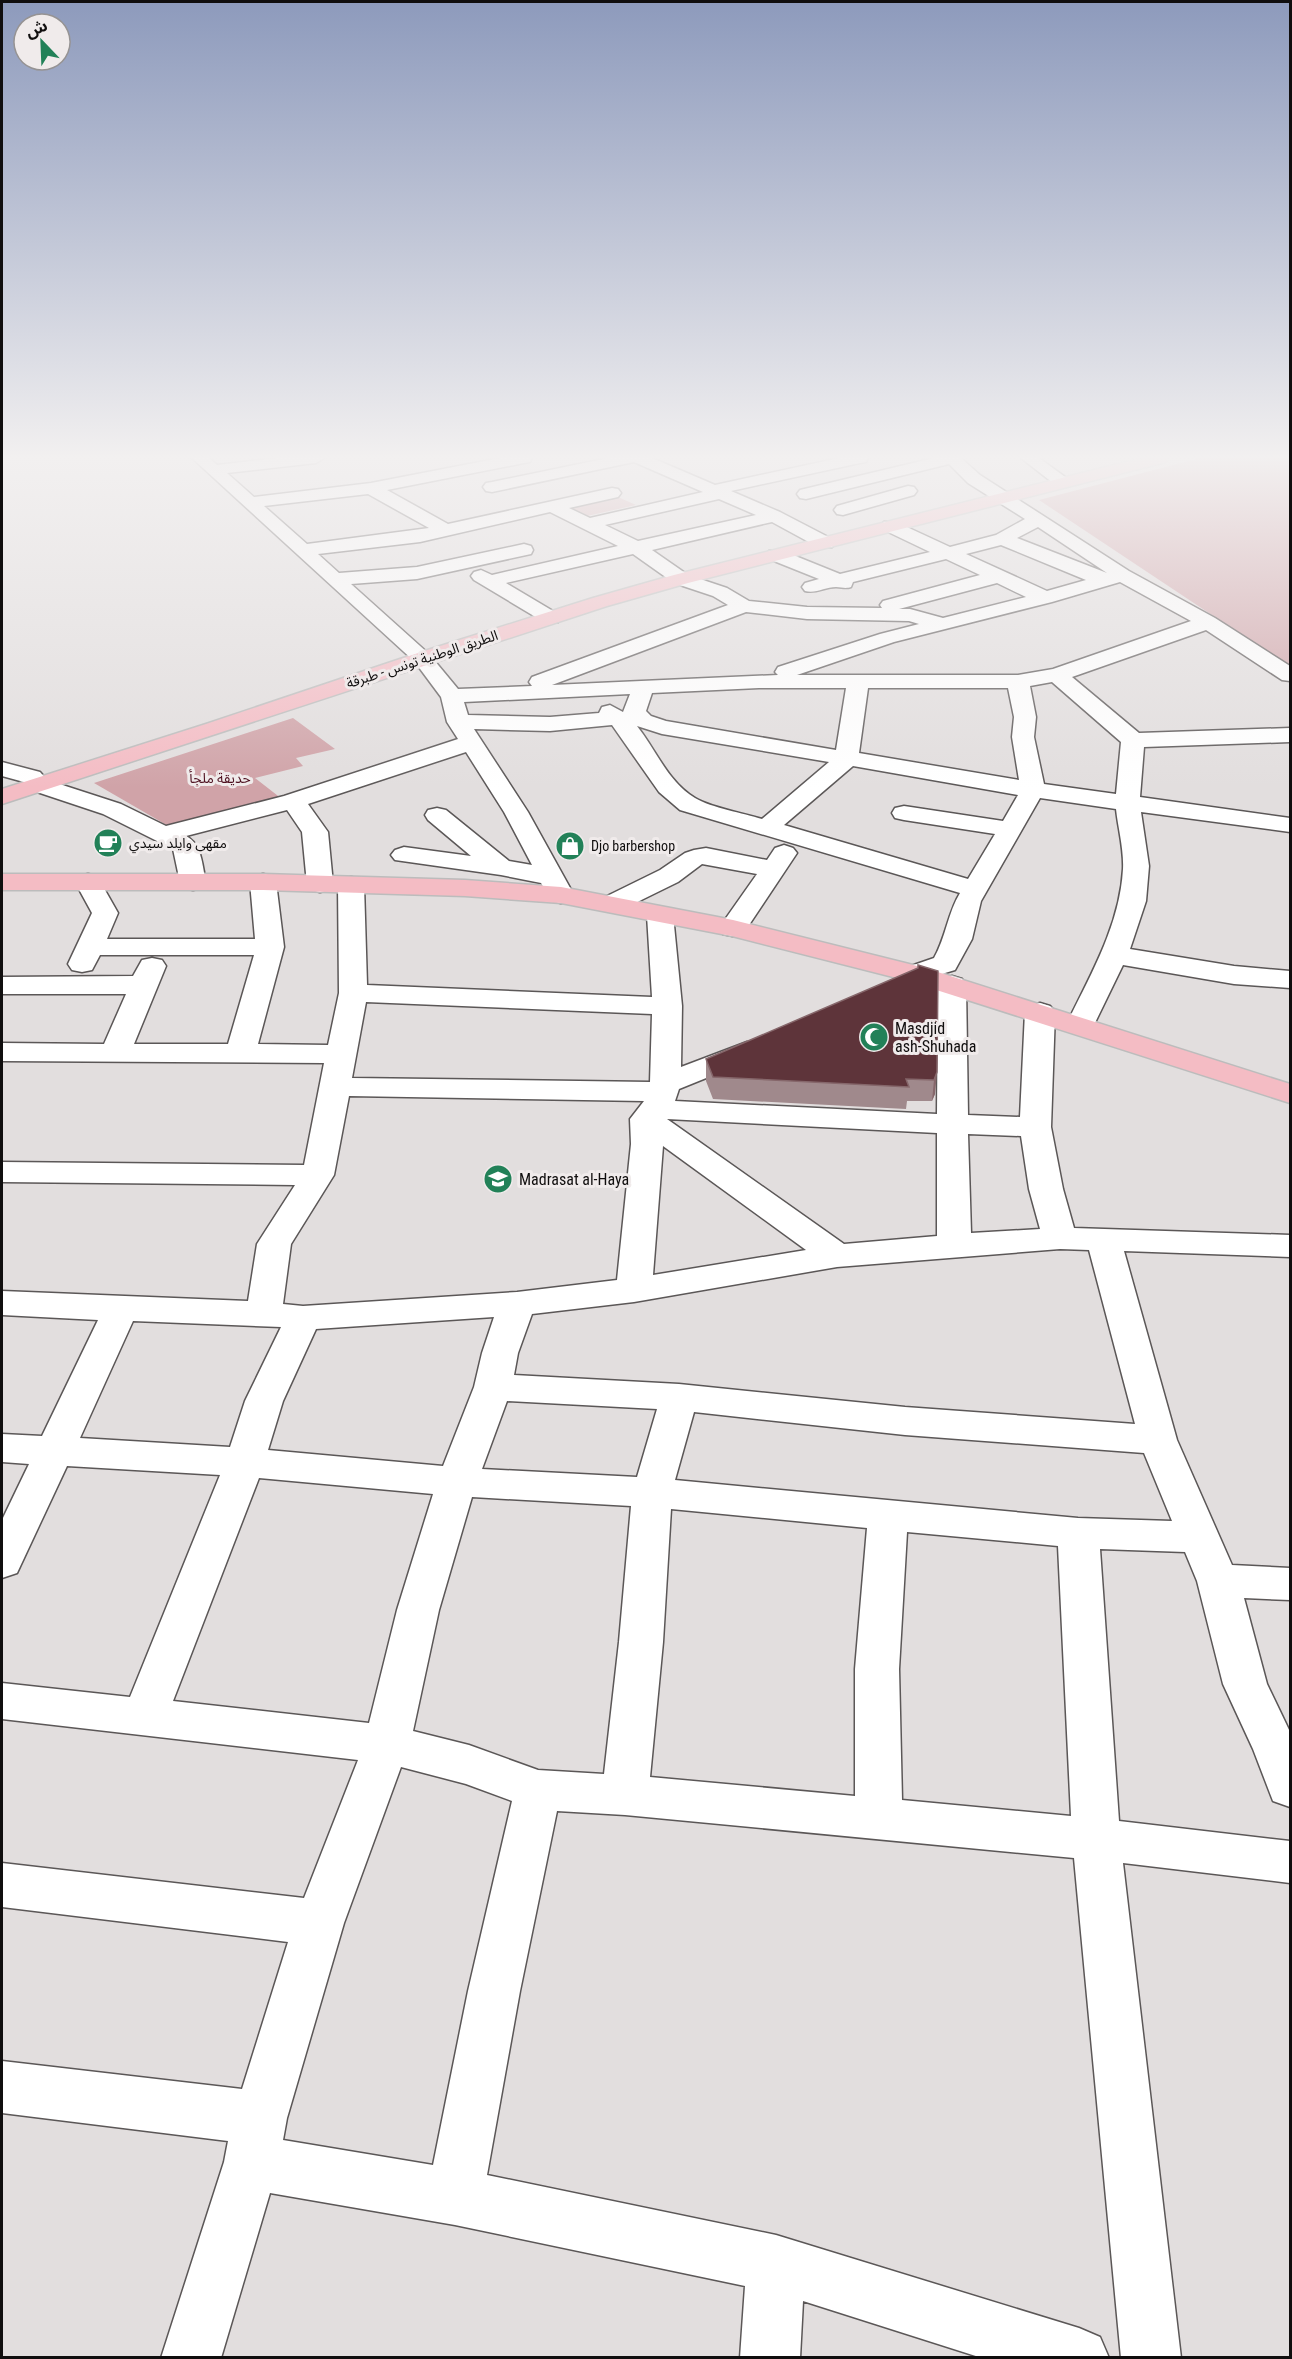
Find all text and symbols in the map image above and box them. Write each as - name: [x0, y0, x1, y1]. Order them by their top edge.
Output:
- north arrow: [12, 12, 72, 72]
- text: ش: [23, 16, 50, 42]
- street label: الطريق الوطنية تونس - طبرقة: [344, 627, 500, 693]
- park label: حديقة ملجأ: [189, 769, 251, 786]
- cafe icon: مقهى وايلد سيدي: [92, 827, 124, 859]
- shop icon: Djo barbershop: [554, 830, 586, 862]
- place label: مقهى وايلد سيدي: [129, 835, 227, 854]
- place label: Djo barbershop: [591, 838, 675, 854]
- place label: Masdjid ash-Shuhada: [895, 1019, 976, 1056]
- mosque icon: Masdjid ash-Shuhada: [858, 1021, 890, 1053]
- school or university icon: Madrasat al-Haya: [482, 1163, 514, 1195]
- place label: Madrasat al-Haya: [519, 1170, 629, 1189]

